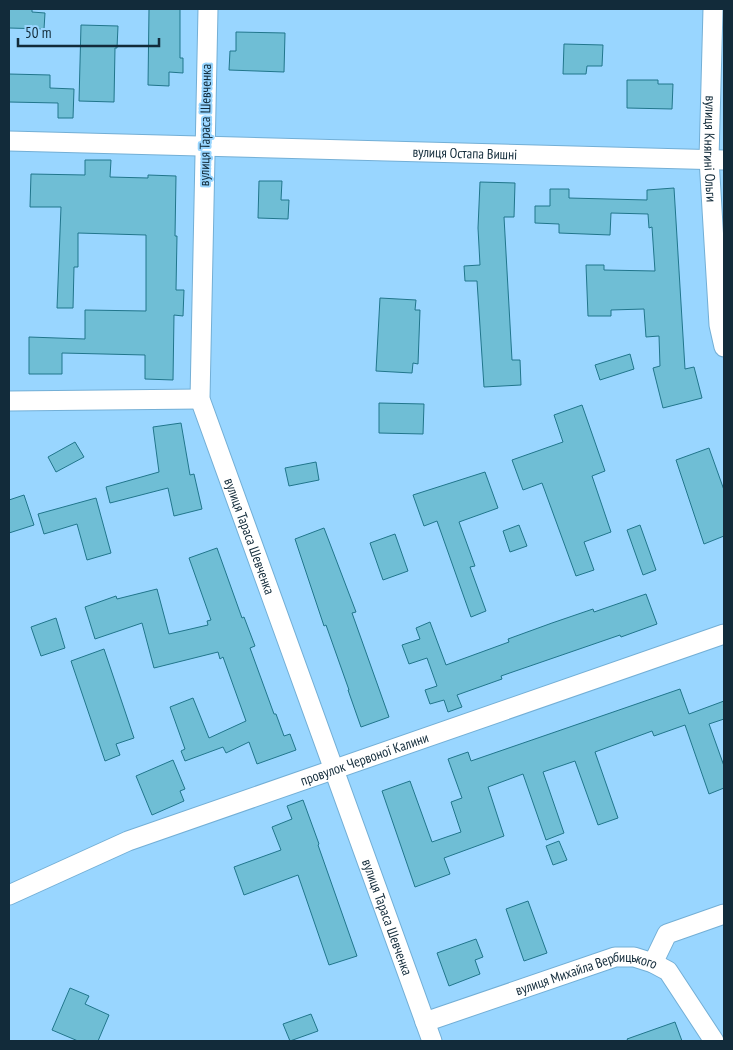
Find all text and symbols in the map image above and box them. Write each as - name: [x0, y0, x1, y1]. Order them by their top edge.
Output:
- scale bar: [18, 15, 159, 47]
- text: 50 m: [25, 23, 51, 42]
- street label: вулиця Тараса Шевченка: [195, 64, 215, 186]
- street label: вулиця Княгині Ольги: [700, 95, 721, 203]
- street label: вулиця Остапа Вишні: [412, 143, 517, 164]
- street label: вулиця Тараса Шевченка: [220, 476, 279, 597]
- street label: провулок Червоної Калини: [298, 728, 431, 789]
- street label: вулиця Тараса Шевченка: [358, 856, 417, 978]
- street label: вулиця Михайла Вербицького: [513, 948, 661, 999]

